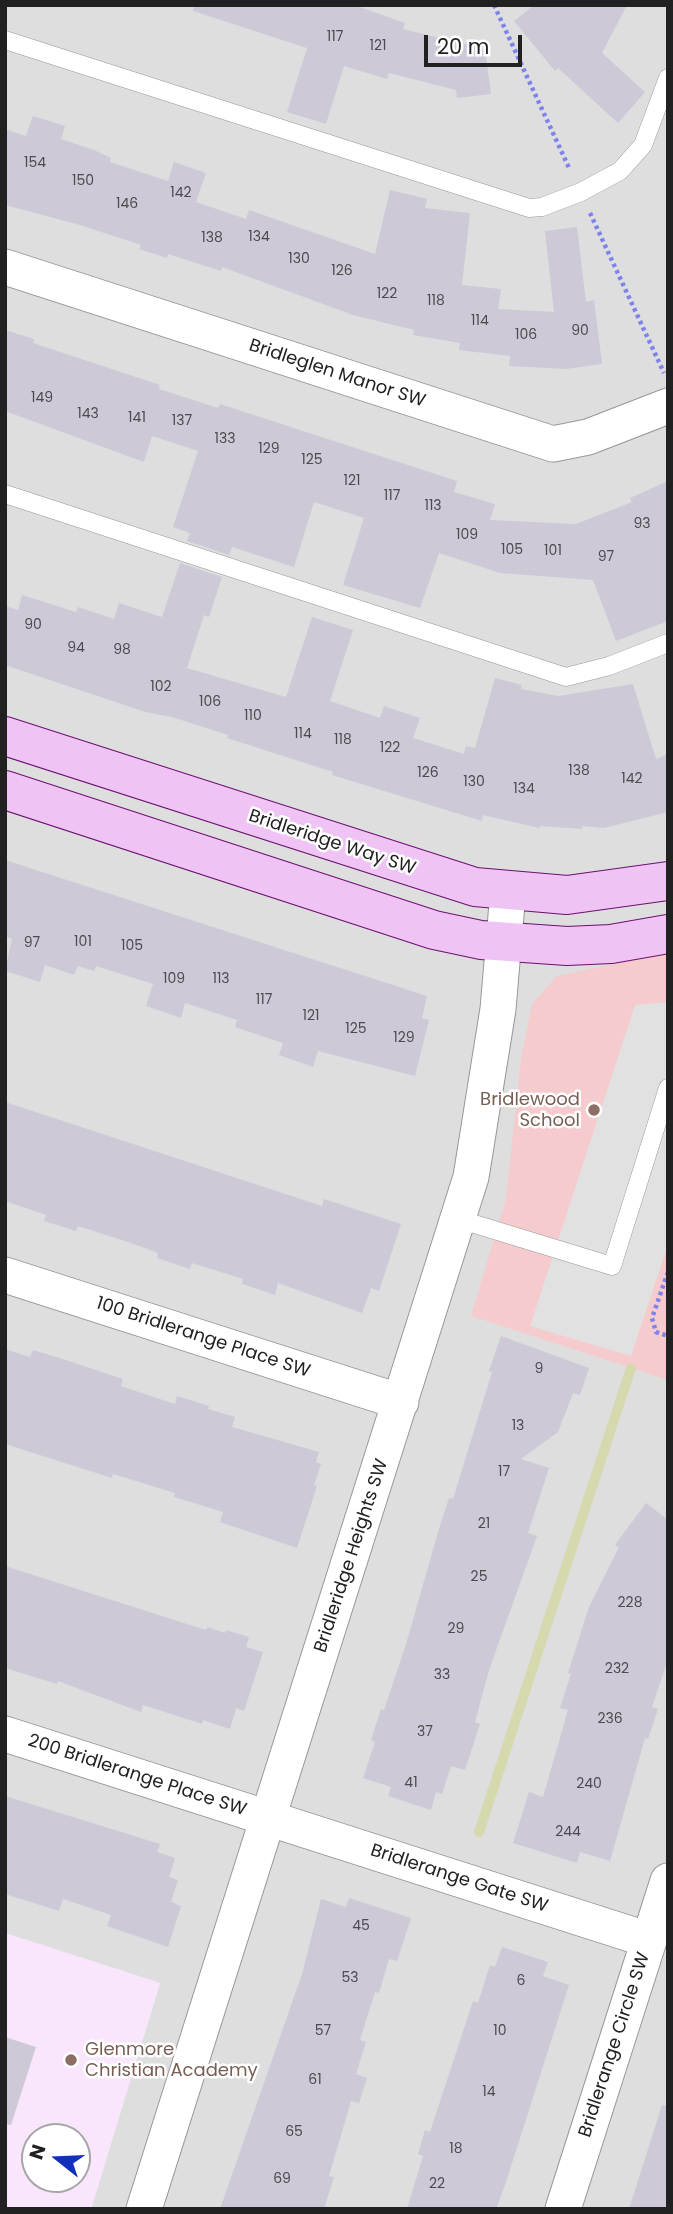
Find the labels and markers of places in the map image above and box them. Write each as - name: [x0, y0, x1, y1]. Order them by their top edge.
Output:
- place label: Bridlewood School: [480, 1089, 580, 1132]
- marker: Bridlewood School: [586, 1102, 602, 1118]
- place label: Glenmore Christian Academy: [85, 2039, 258, 2082]
- marker: Glenmore Christian Academy: [63, 2052, 79, 2068]

